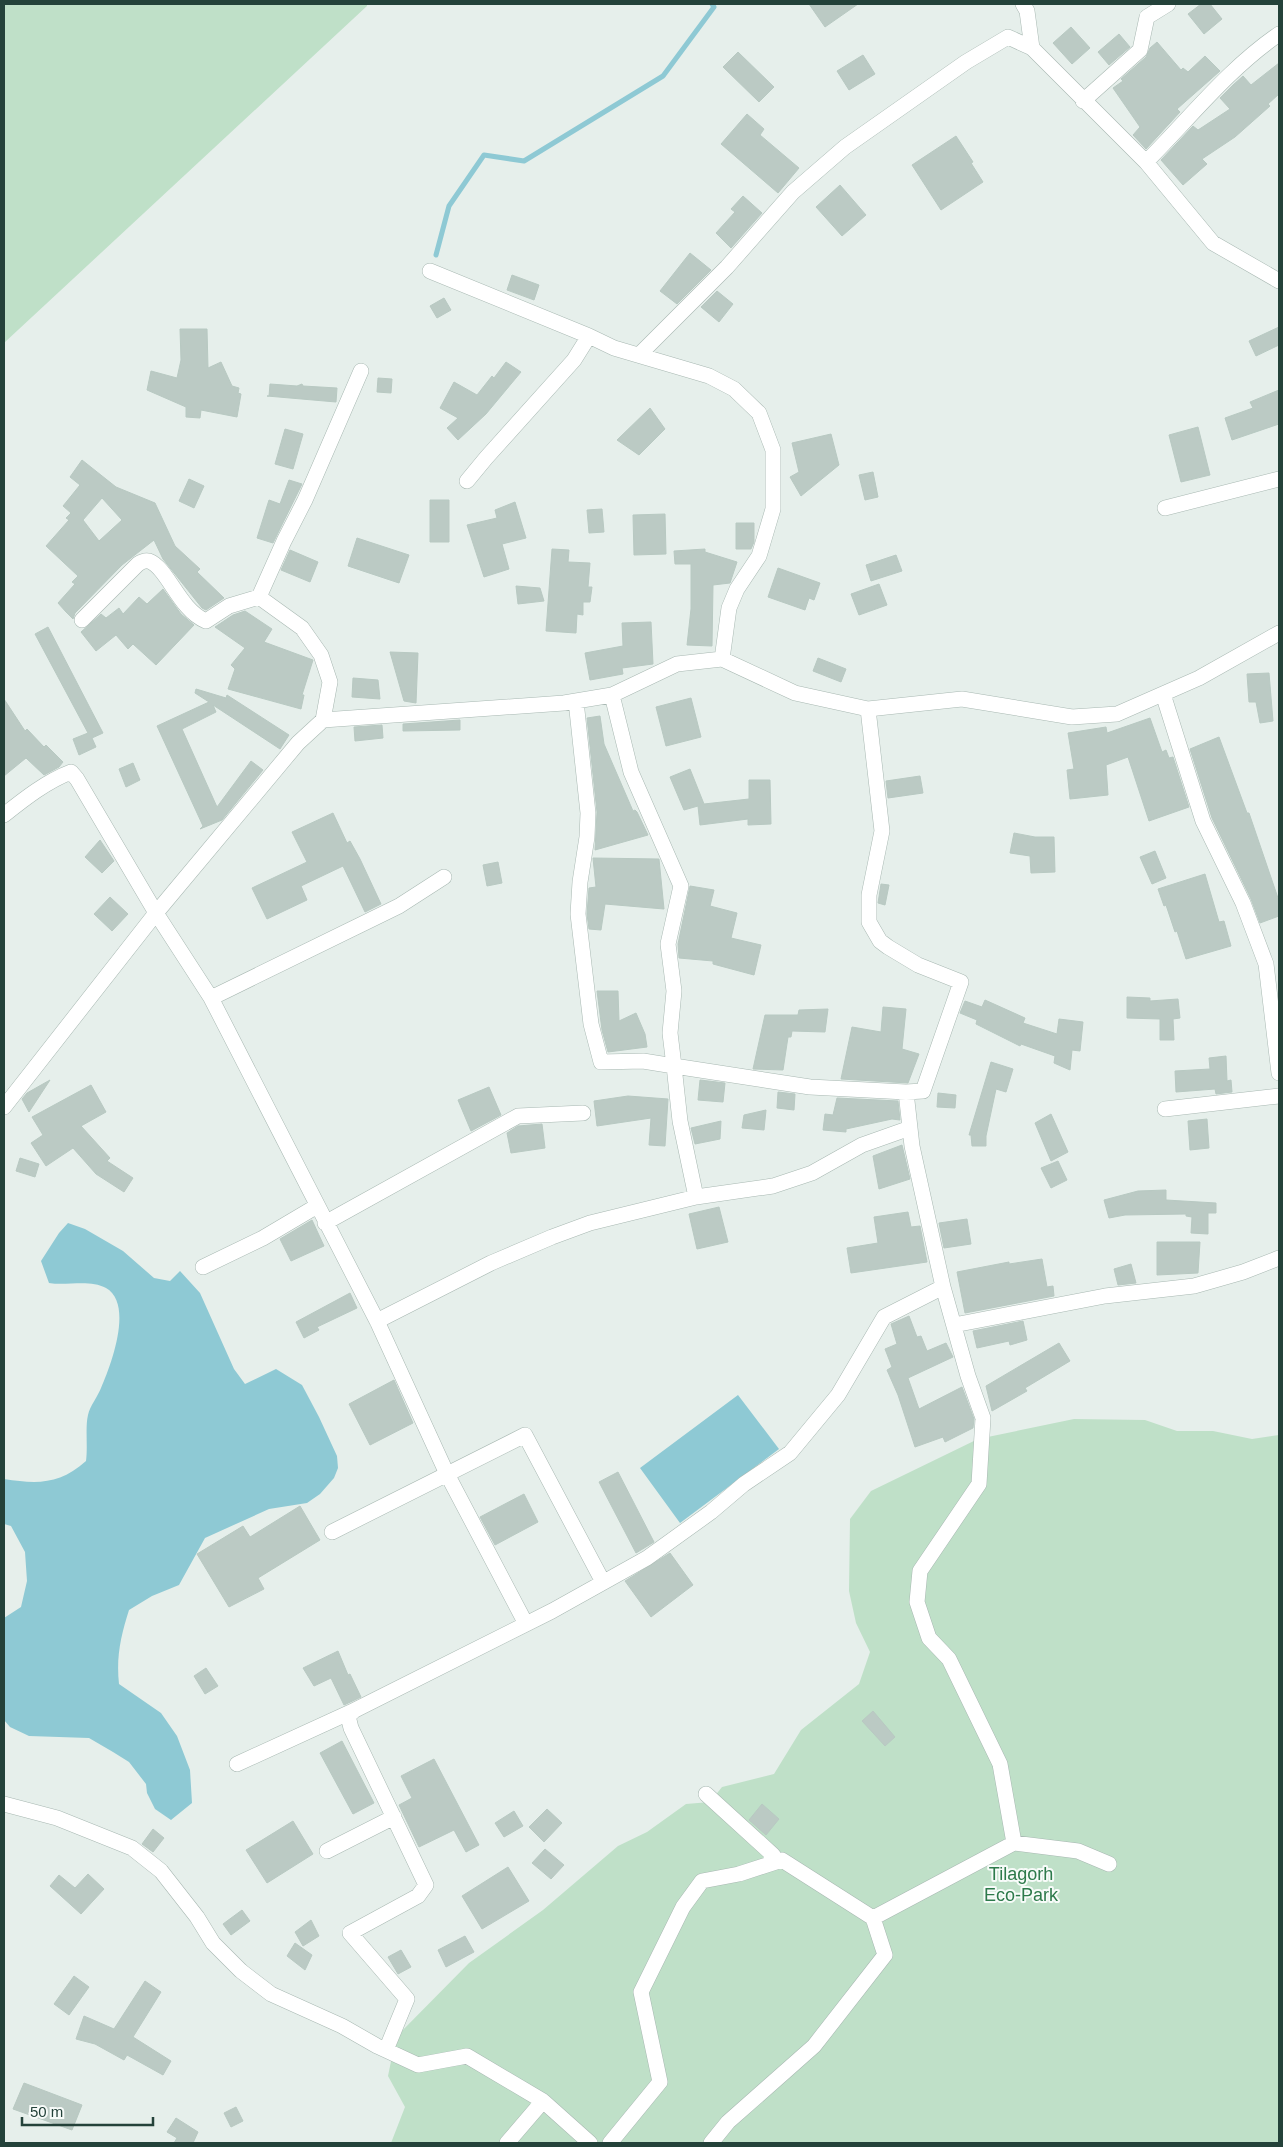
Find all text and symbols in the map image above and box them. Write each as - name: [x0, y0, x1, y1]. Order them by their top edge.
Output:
- park label: Tilagorh Eco-Park: [984, 1864, 1059, 1905]
- scale bar: [22, 2094, 154, 2126]
- text: 50 m: [30, 2103, 63, 2120]

